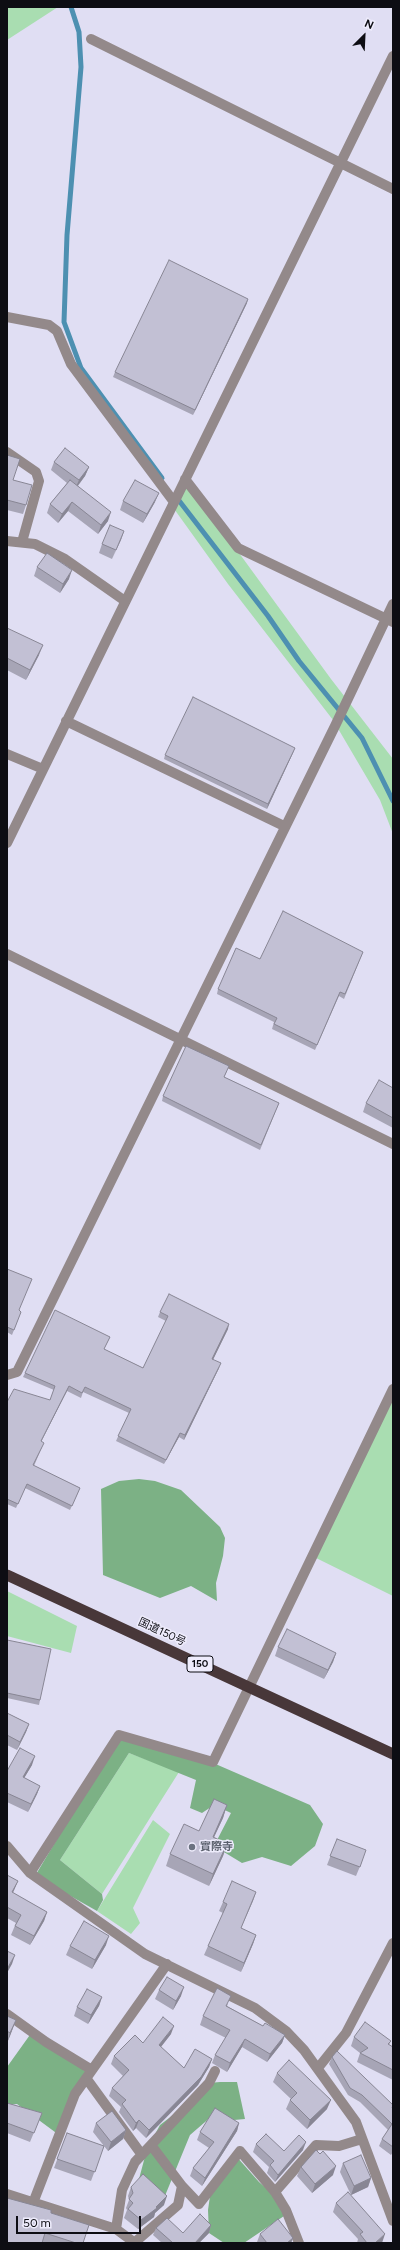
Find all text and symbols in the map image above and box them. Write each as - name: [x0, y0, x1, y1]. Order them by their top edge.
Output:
- north arrow: [344, 16, 384, 56]
- text: N: [363, 17, 376, 32]
- street label: 国道150号: [136, 1615, 188, 1649]
- road number: 150: [187, 1656, 213, 1672]
- place label: 實際寺: [200, 1840, 233, 1854]
- marker: 實際寺: [187, 1842, 197, 1852]
- scale bar: [18, 2208, 143, 2234]
- text: 50 m: [23, 2216, 51, 2230]

